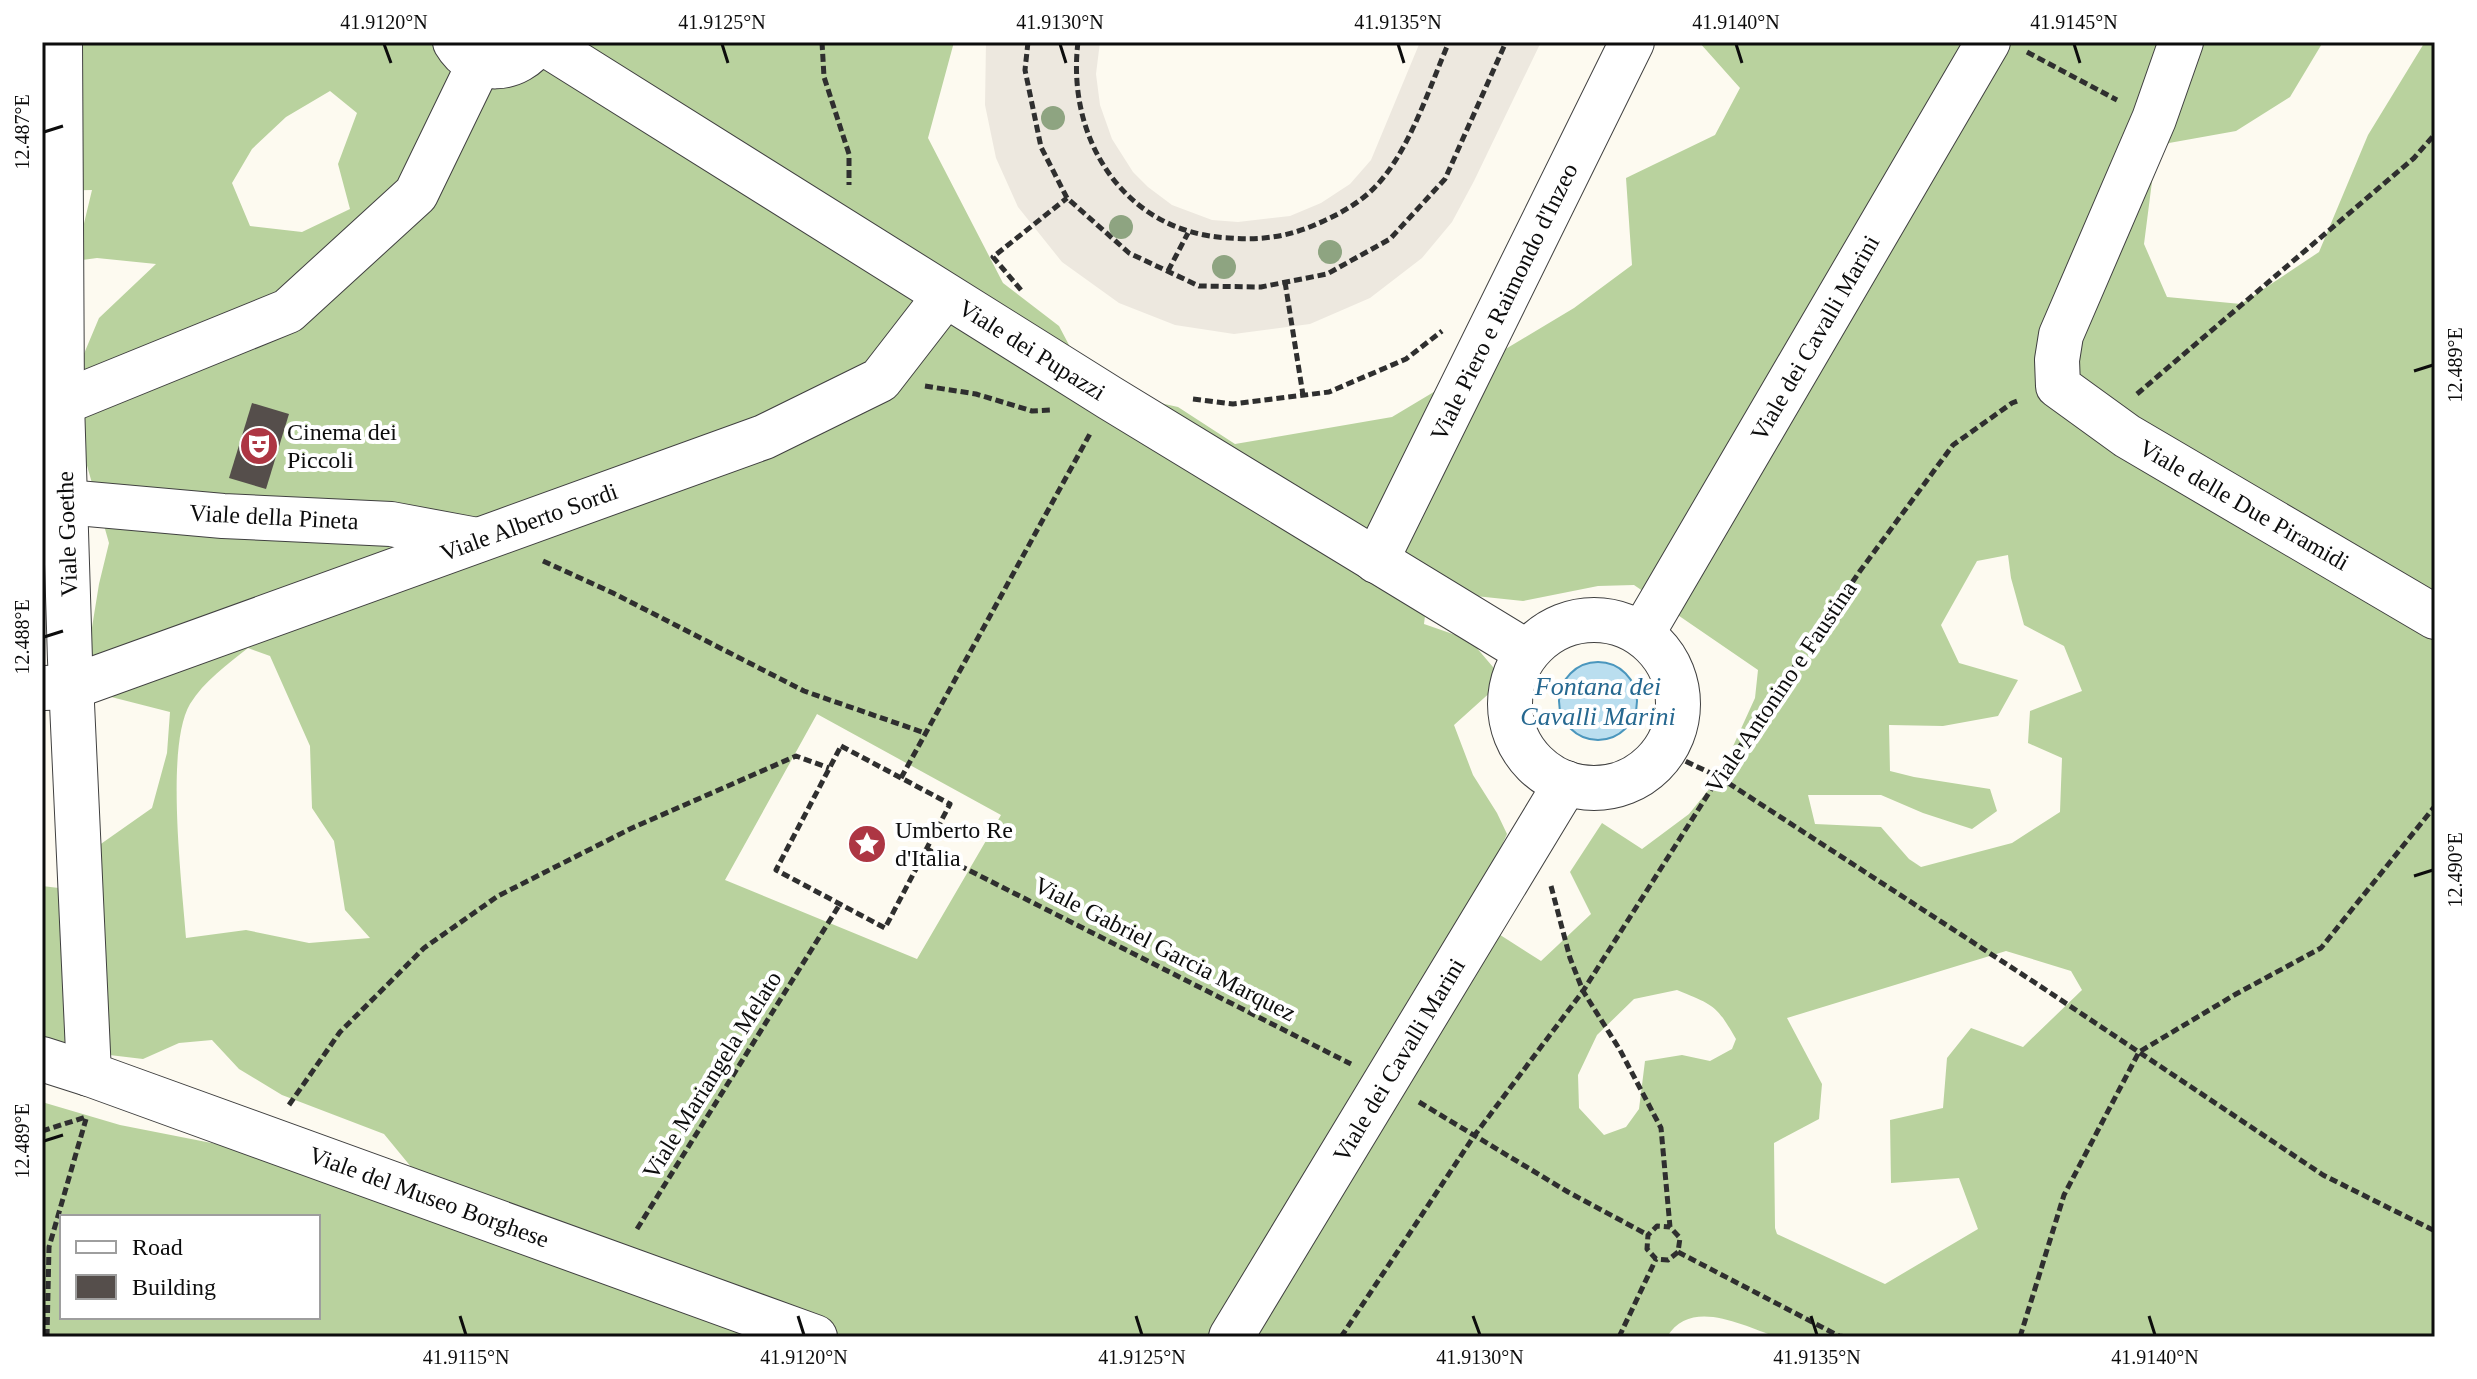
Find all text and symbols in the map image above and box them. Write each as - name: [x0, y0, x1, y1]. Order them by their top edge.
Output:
- text: 41.9120°N: [340, 11, 428, 33]
- text: 41.9125°N: [678, 11, 766, 33]
- text: 41.9130°N: [1016, 11, 1104, 33]
- text: 41.9135°N: [1354, 11, 1442, 33]
- text: 41.9140°N: [1692, 11, 1780, 33]
- text: 41.9145°N: [2030, 11, 2118, 33]
- text: 12.487°E: [11, 94, 33, 170]
- street label: Viale Piero e Raimondo d'Inzeo: [1425, 159, 1583, 445]
- street label: Viale dei Cavalli Marini: [1746, 231, 1885, 445]
- street label: Viale dei Pupazzi: [954, 295, 1110, 406]
- text: 12.489°E: [2444, 327, 2466, 403]
- place label: Cinema dei Piccoli: [287, 419, 397, 473]
- theatre icon: Cinema dei Piccoli: [238, 425, 280, 467]
- street label: Viale delle Due Piramidi: [2135, 434, 2354, 576]
- street label: Viale Goethe: [52, 471, 82, 597]
- street label: Viale Alberto Sordi: [437, 478, 621, 566]
- street label: Viale della Pineta: [189, 500, 359, 534]
- street label: Viale Antonino e Faustina: [1700, 576, 1862, 798]
- text: 12.488°E: [11, 599, 33, 675]
- water label: Fontana dei Cavalli Marini: [1520, 672, 1676, 731]
- place label: Umberto Re d'Italia: [895, 817, 1013, 871]
- place icon: Umberto Re d'Italia: [846, 823, 888, 865]
- text: 12.490°E: [2444, 832, 2466, 908]
- street label: Viale Gabriel Garcia Marquez: [1030, 872, 1300, 1026]
- street label: Viale dei Cavalli Marini: [1328, 953, 1470, 1166]
- street label: Viale Mariangela Melato: [637, 966, 787, 1184]
- text: 12.489°E: [11, 1103, 33, 1179]
- street label: Viale del Museo Borghese: [305, 1141, 553, 1253]
- legend: [60, 1215, 320, 1319]
- text: Road: [132, 1234, 183, 1260]
- text: Building: [132, 1274, 216, 1300]
- text: 41.9115°N: [423, 1346, 509, 1368]
- text: 41.9120°N: [760, 1346, 848, 1368]
- text: 41.9125°N: [1098, 1346, 1186, 1368]
- text: 41.9130°N: [1436, 1346, 1524, 1368]
- text: 41.9135°N: [1773, 1346, 1861, 1368]
- text: 41.9140°N: [2111, 1346, 2199, 1368]

